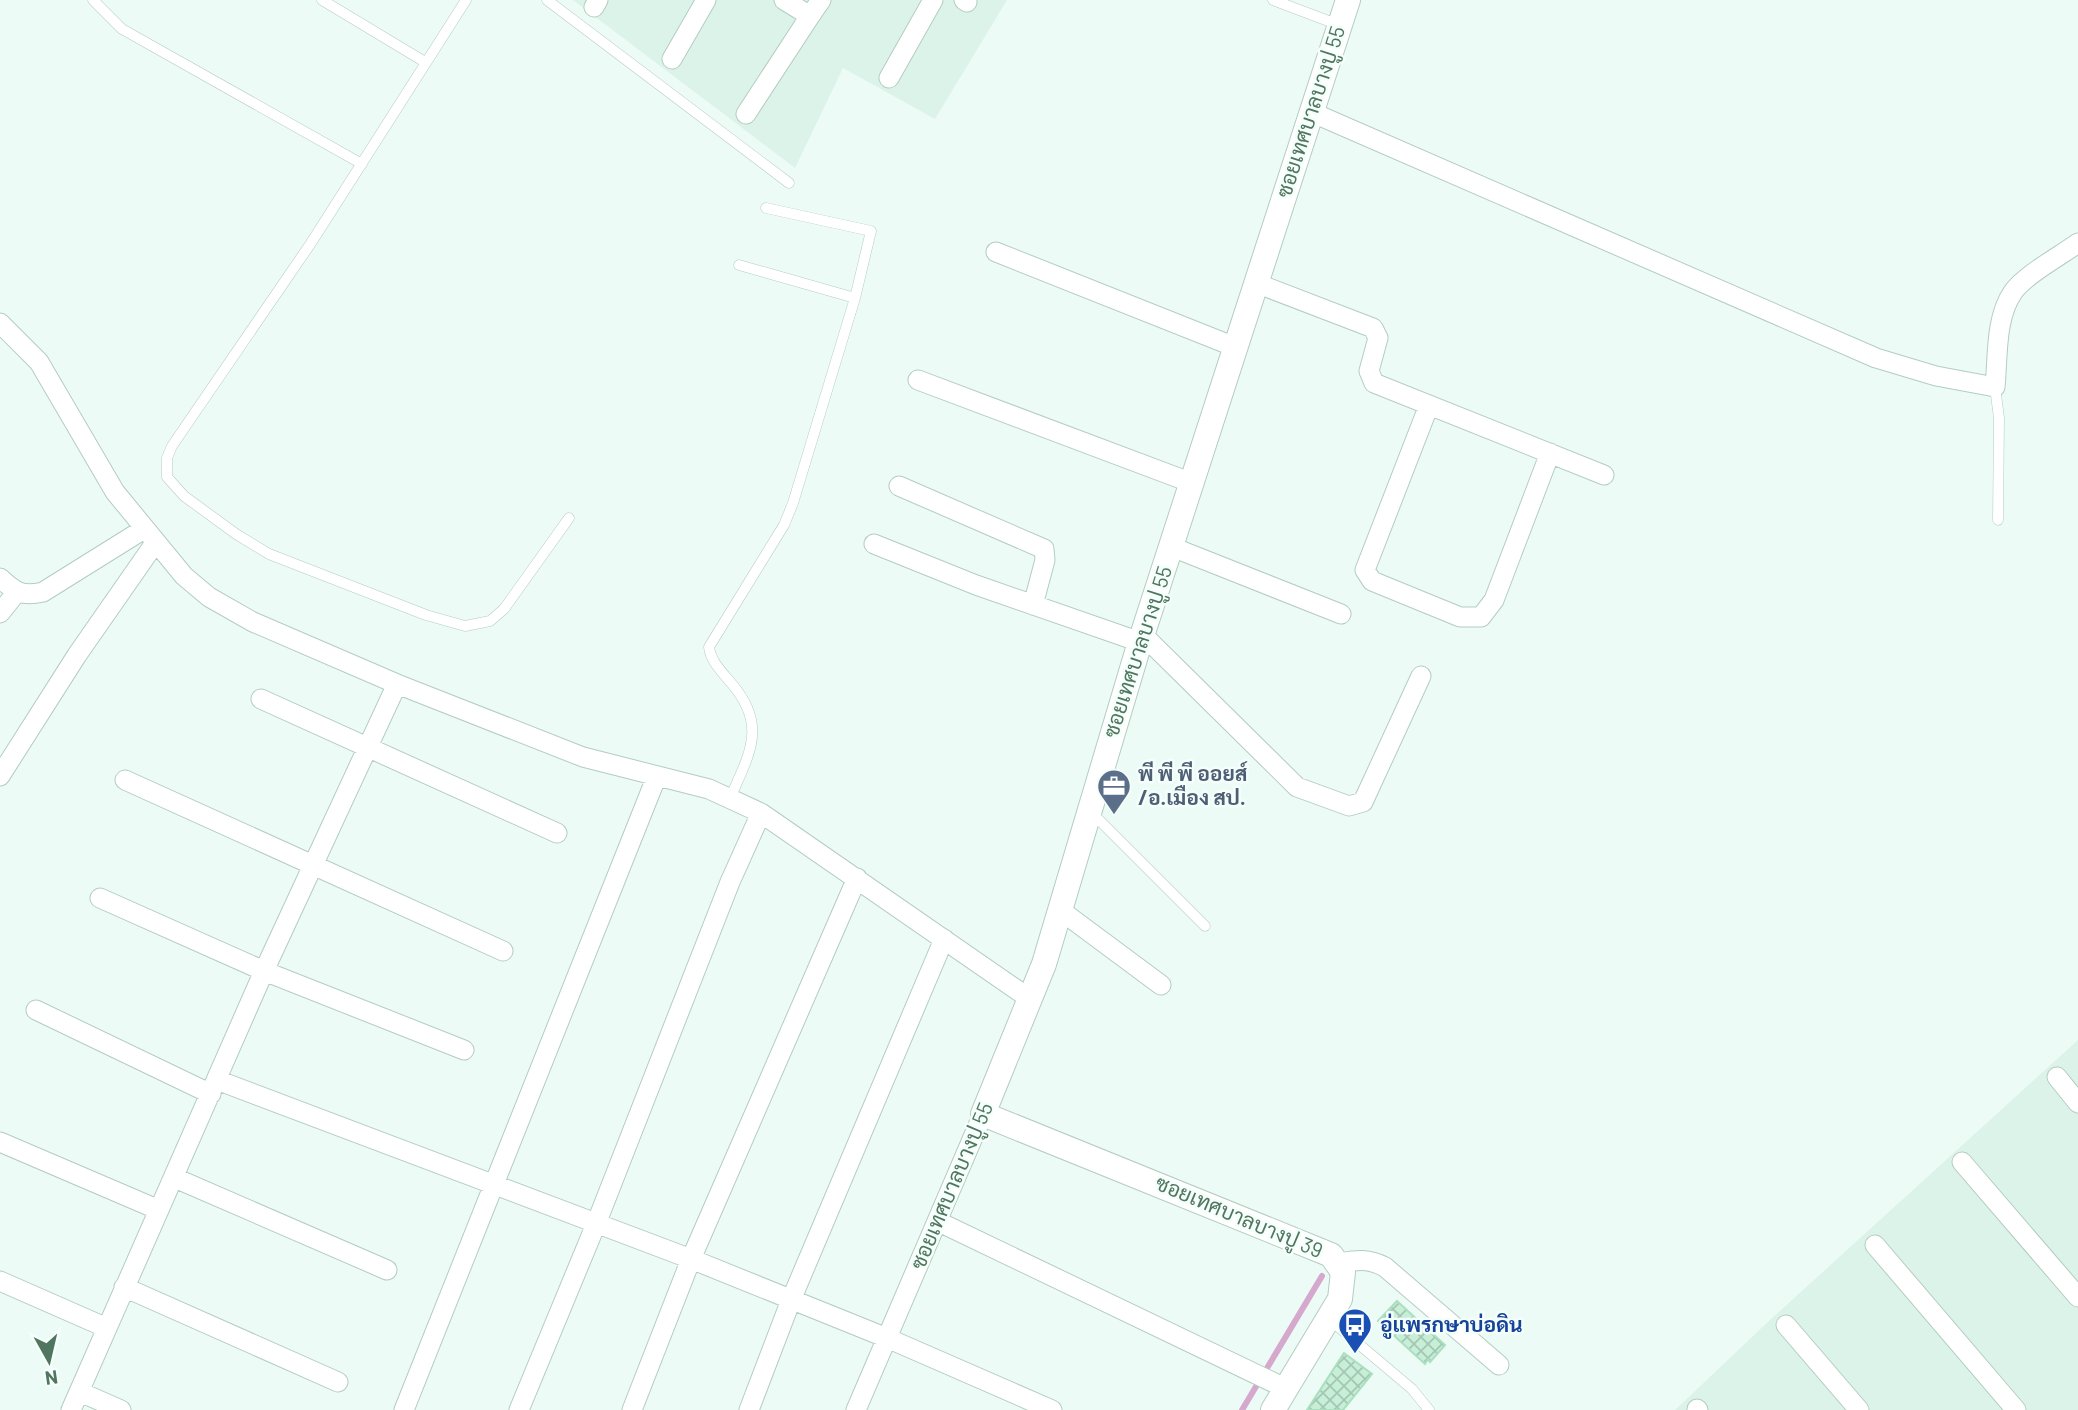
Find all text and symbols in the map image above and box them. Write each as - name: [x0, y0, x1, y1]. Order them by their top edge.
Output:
- street label: ซอยเทศบาลบางปู 55: [1270, 23, 1353, 202]
- street label: ซอยเทศบาลบางปู 55: [1097, 563, 1180, 742]
- place label: พี พี พี ออยส์ /อ.เมือง สป.: [1138, 760, 1248, 809]
- office icon: พี พี พี ออยส์ /อ.เมือง สป.: [1095, 767, 1133, 816]
- street label: ซอยเทศบาลบางปู 55: [904, 1098, 1001, 1274]
- street label: ซอยเทศบาลบางปู 39: [1151, 1169, 1327, 1266]
- bus stop icon: อู่แพรกษาบ่อดิน: [1336, 1306, 1374, 1355]
- place label: อู่แพรกษาบ่อดิน: [1380, 1311, 1523, 1339]
- north arrow: [14, 1326, 84, 1396]
- text: N: [44, 1366, 59, 1391]

